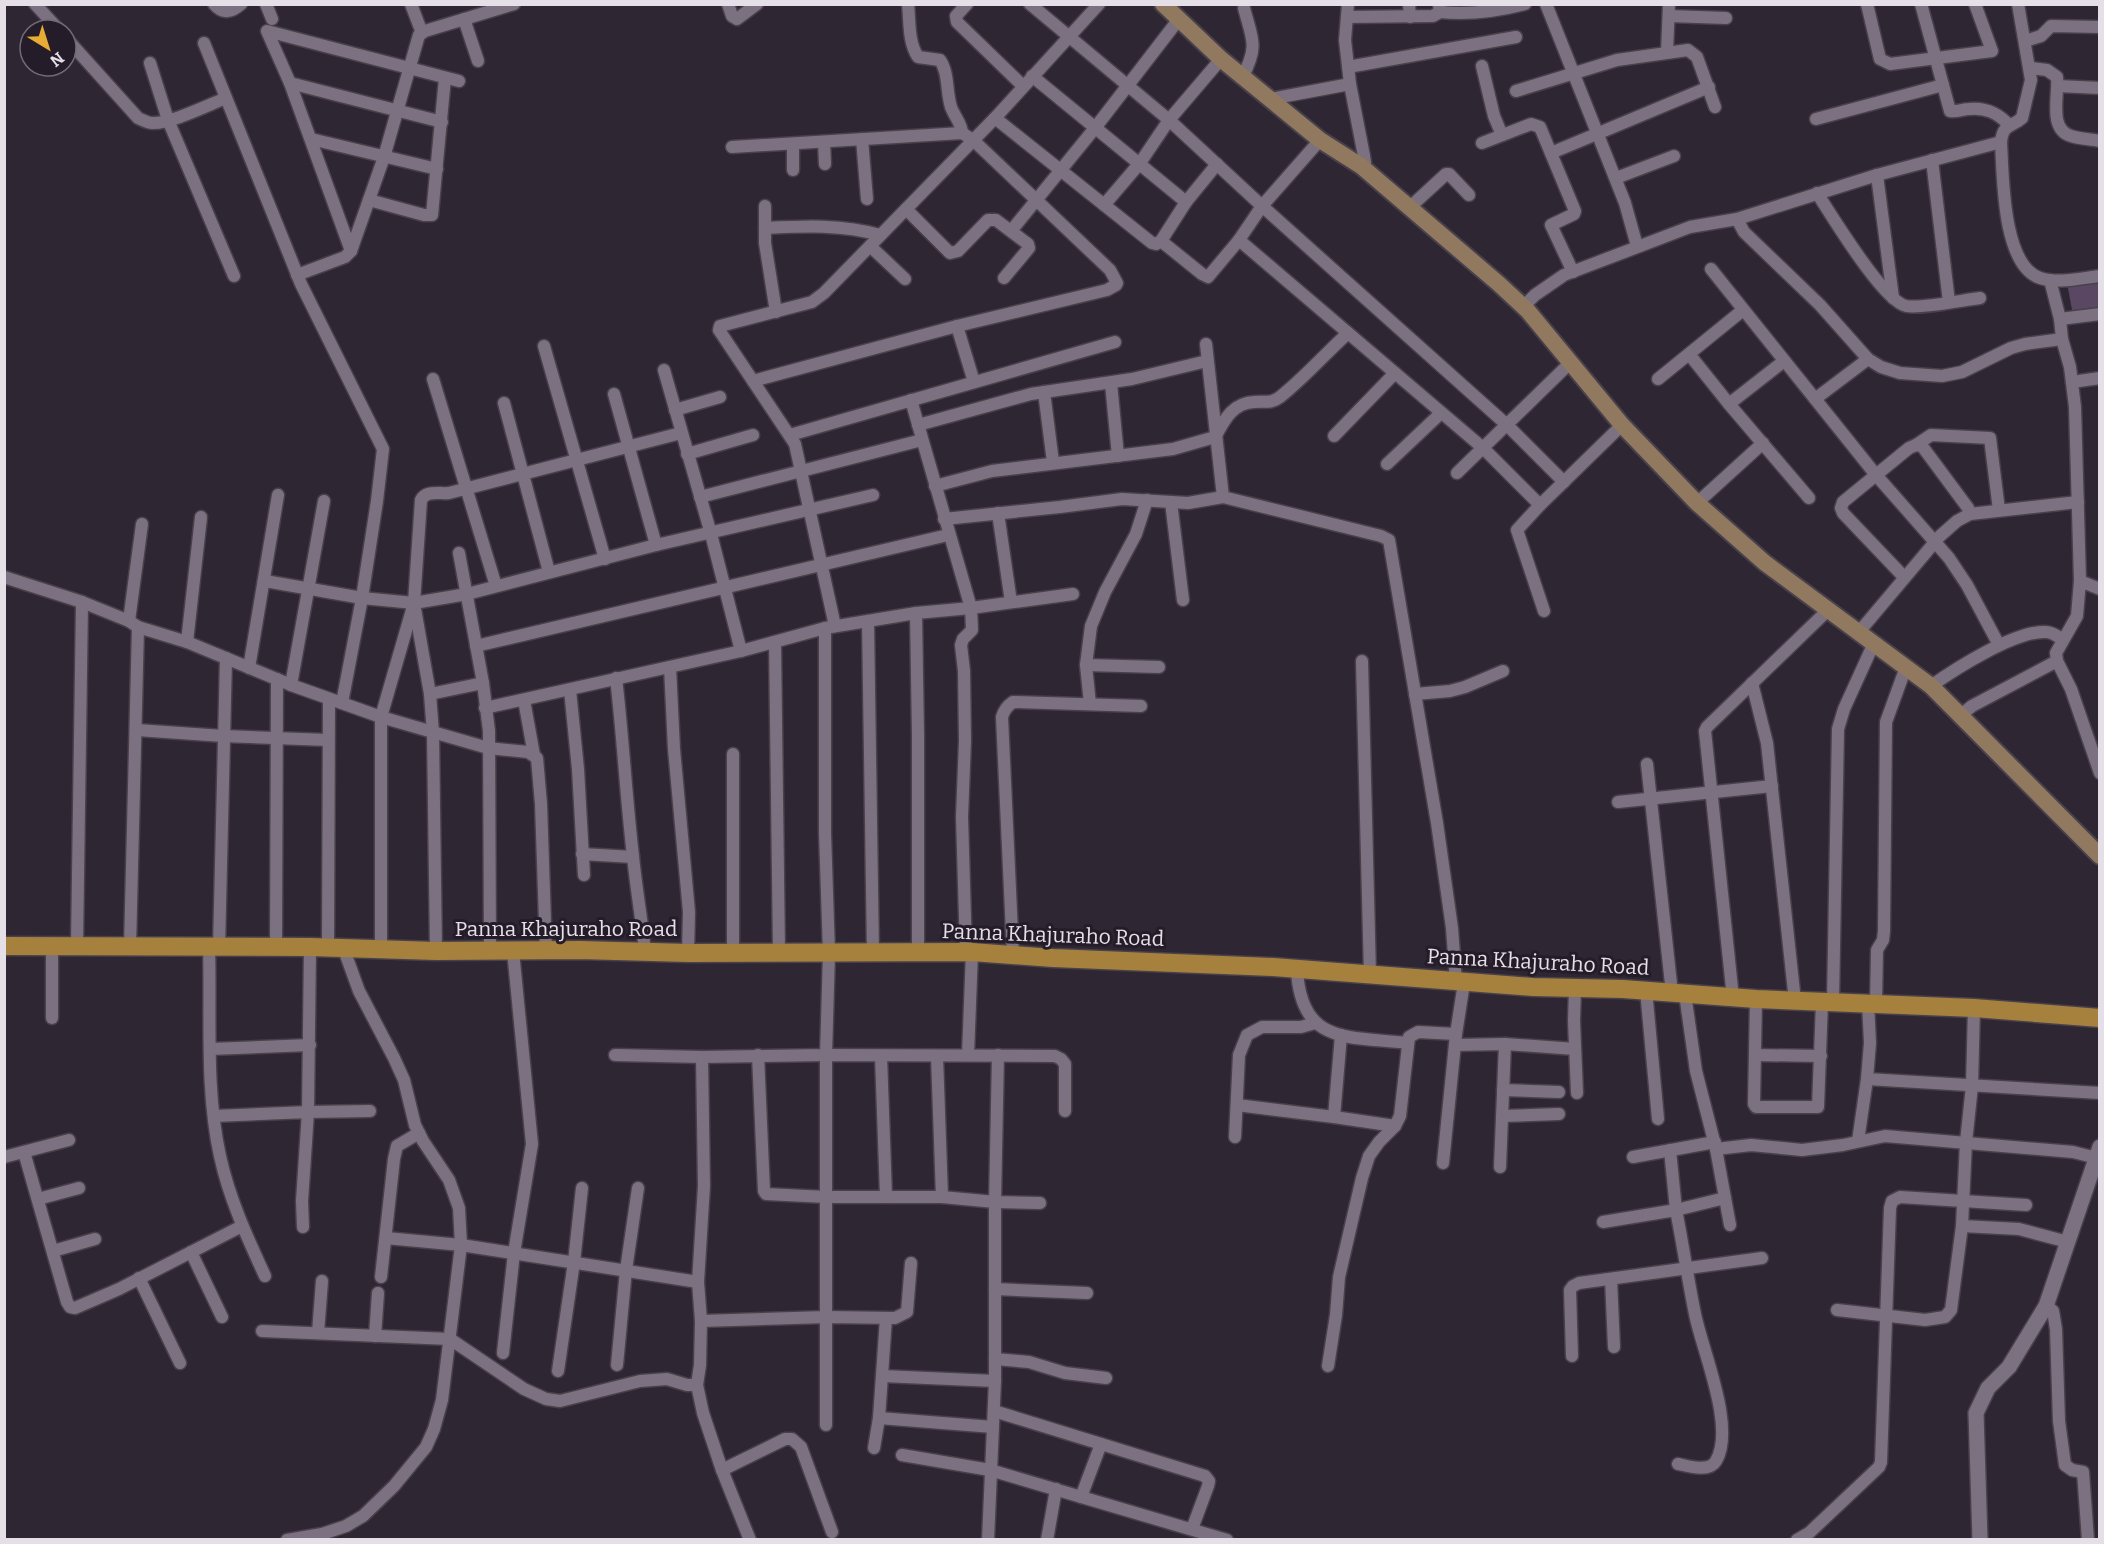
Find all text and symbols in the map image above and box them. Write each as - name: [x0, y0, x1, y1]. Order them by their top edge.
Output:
- north arrow: [18, 18, 78, 78]
- text: N: [46, 48, 68, 71]
- street label: Panna Khajuraho Road: [455, 916, 677, 942]
- street label: Panna Khajuraho Road: [941, 918, 1165, 952]
- street label: Panna Khajuraho Road: [1426, 943, 1650, 981]

